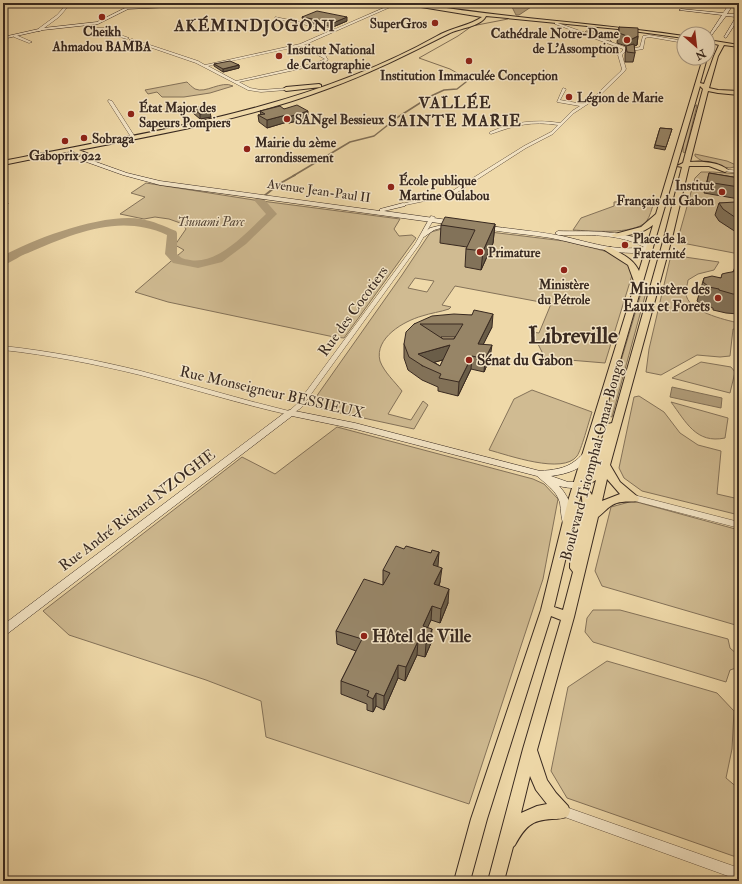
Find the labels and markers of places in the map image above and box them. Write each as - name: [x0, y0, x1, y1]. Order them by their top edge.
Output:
- marker: Cheikh Ahmadou BAMBA: [97, 12, 107, 22]
- place label: SuperGros: [370, 16, 428, 33]
- marker: SuperGros: [430, 18, 440, 28]
- place label: Cheikh Ahmadou BAMBA: [52, 24, 152, 55]
- place label: Cathédrale Notre-Dame de L'Assomption: [491, 26, 620, 58]
- marker: Cathédrale Notre-Dame de L'Assomption: [622, 35, 632, 45]
- place label: Institut National de Cartographie: [287, 42, 375, 74]
- marker: Institut National de Cartographie: [274, 51, 284, 61]
- marker: Institution Immaculée Conception: [464, 56, 474, 66]
- place label: Institution Immaculée Conception: [380, 68, 558, 85]
- place label: Légion de Marie: [577, 90, 664, 107]
- marker: Légion de Marie: [564, 92, 574, 102]
- place label: État Major des Sapeurs Pompiers: [139, 98, 231, 132]
- marker: État Major des Sapeurs Pompiers: [126, 109, 136, 119]
- place label: SANgel Bessieux: [295, 112, 384, 129]
- marker: SANgel Bessieux: [282, 114, 292, 124]
- place label: Sobraga: [92, 131, 134, 148]
- marker: Sobraga: [79, 133, 89, 143]
- place label: Mairie du 2ème arrondissement: [254, 135, 337, 166]
- marker: Gaboprix 922: [60, 136, 70, 146]
- marker: Mairie du 2ème arrondissement: [242, 144, 252, 154]
- place label: Gaboprix 922: [29, 148, 101, 165]
- place label: École publique Martine Oulabou: [398, 171, 490, 204]
- place label: Institut Français du Gabon: [617, 178, 715, 209]
- marker: École publique Martine Oulabou: [386, 182, 396, 192]
- marker: Institut Français du Gabon: [717, 187, 727, 197]
- place label: Place de la Fraternité: [633, 231, 687, 262]
- marker: Place de la Fraternité: [620, 240, 630, 250]
- place label: Primature: [488, 245, 541, 261]
- marker: Primature: [475, 247, 485, 257]
- marker: Ministère du Pétrole: [559, 265, 569, 275]
- place label: Ministère du Pétrole: [538, 277, 591, 308]
- place label: Ministère des Eaux et Forets: [623, 280, 710, 316]
- marker: Ministère des Eaux et Forets: [713, 293, 723, 303]
- place label: Sénat du Gabon: [477, 351, 573, 370]
- marker: Sénat du Gabon: [464, 355, 474, 365]
- place label: Hôtel de Ville: [372, 625, 472, 648]
- marker: Hôtel de Ville: [359, 631, 369, 641]

